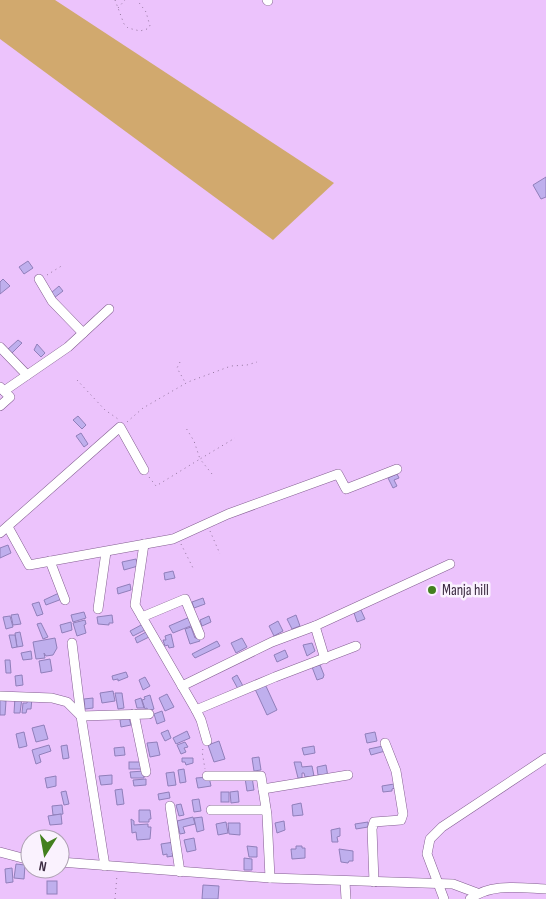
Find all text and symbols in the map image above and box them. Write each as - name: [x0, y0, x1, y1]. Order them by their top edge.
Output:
- place label: Manja hill: [442, 581, 489, 600]
- marker: Manja hill: [426, 584, 438, 596]
- north arrow: [20, 829, 70, 879]
- text: N: [37, 857, 48, 875]

